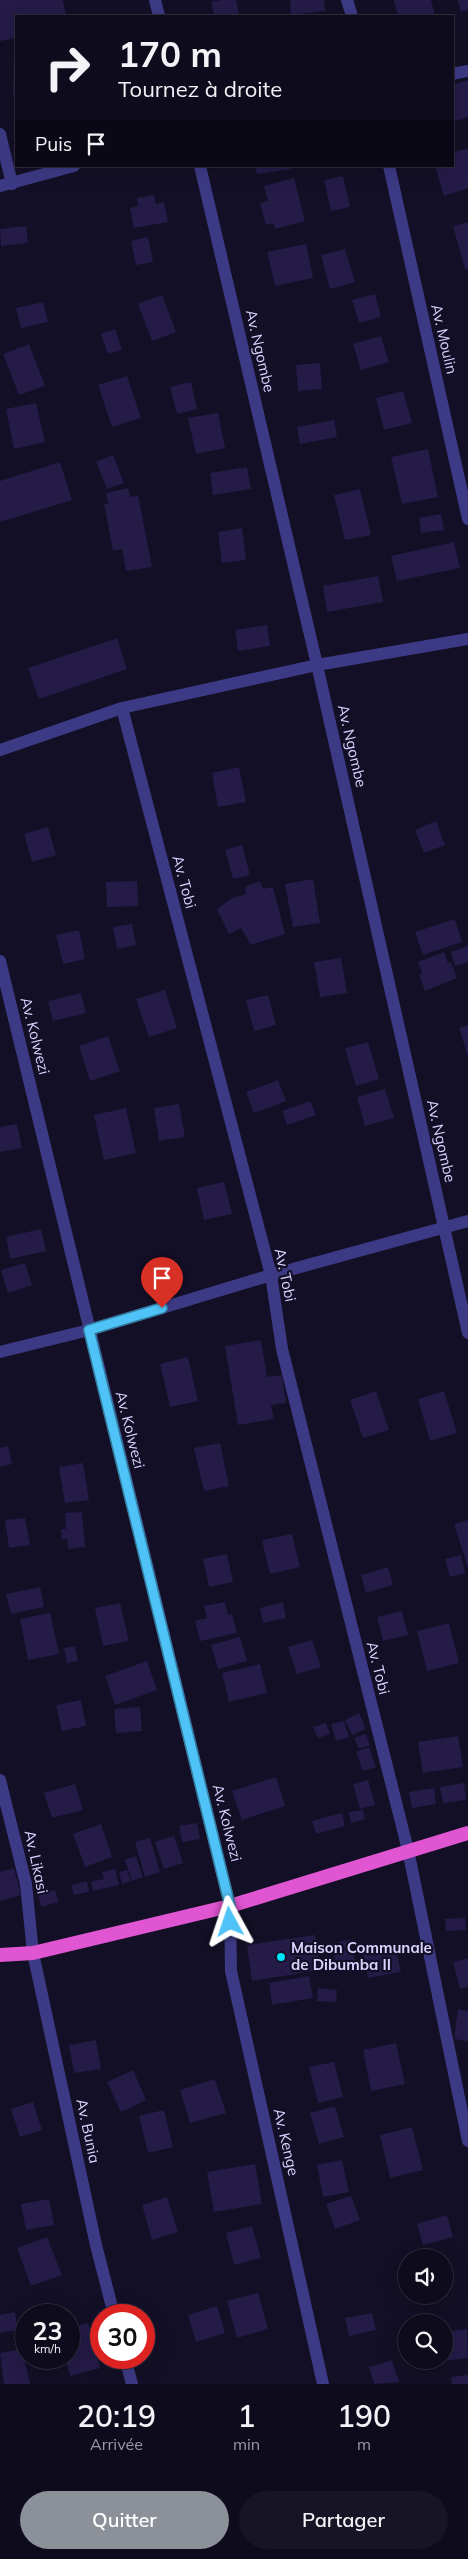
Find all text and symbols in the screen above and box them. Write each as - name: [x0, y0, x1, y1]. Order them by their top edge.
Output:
- text: 170 m: [118, 32, 222, 76]
- icon: right: [35, 35, 100, 100]
- text: Tournez à droite: [118, 75, 282, 103]
- icon: arrive: [82, 130, 110, 158]
- text: Puis: [35, 132, 72, 156]
- street label: Av. Moulin: [427, 302, 462, 376]
- street label: Av. Ngombe: [242, 308, 279, 394]
- street label: Av. Ngombe: [334, 703, 371, 789]
- street label: Av. Tobi: [168, 853, 201, 911]
- street label: Av. Kolwezi: [17, 995, 54, 1077]
- street label: Av. Ngombe: [423, 1098, 460, 1184]
- street label: Av. Tobi: [271, 1246, 300, 1303]
- pin: [141, 1257, 183, 1308]
- icon: arrive: [148, 1264, 176, 1292]
- street label: Av. Kolwezi: [112, 1389, 149, 1471]
- street label: Av. Tobi: [363, 1639, 394, 1696]
- street label: Av. Kolwezi: [209, 1782, 246, 1864]
- street label: Av. Likasi: [20, 1828, 52, 1895]
- position arrow: [203, 1895, 255, 1947]
- place label: Maison Communale de Dibumba II: [291, 1938, 432, 1974]
- marker: Maison Communale de Dibumba II: [275, 1951, 287, 1963]
- street label: Av. Bunia: [72, 2097, 105, 2165]
- street label: Av. Kenge: [270, 2106, 303, 2177]
- map controls: [398, 2249, 453, 2369]
- button: sound: [398, 2249, 453, 2304]
- speed limit sign: 30: [90, 2304, 155, 2369]
- button: search: [398, 2314, 453, 2369]
- text: 23: [32, 2315, 63, 2346]
- text: km/h: [34, 2341, 61, 2356]
- text: 20:19: [77, 2397, 156, 2435]
- text: 1: [238, 2397, 256, 2435]
- text: 190: [337, 2397, 391, 2435]
- text: Arrivée: [90, 2434, 143, 2454]
- text: min: [233, 2434, 260, 2454]
- text: m: [357, 2434, 371, 2454]
- button: Quitter: [20, 2491, 229, 2549]
- button: Partager: [239, 2491, 448, 2549]

